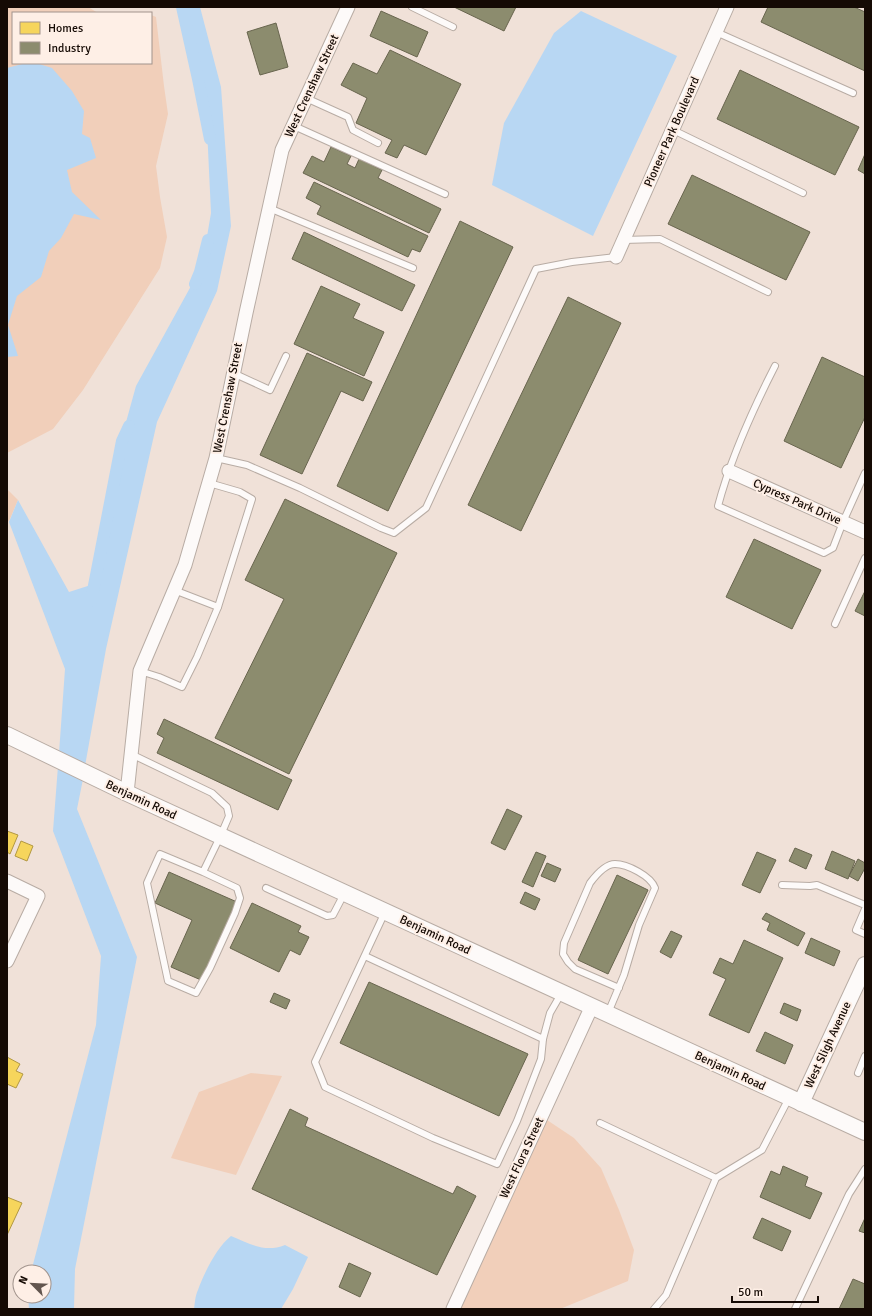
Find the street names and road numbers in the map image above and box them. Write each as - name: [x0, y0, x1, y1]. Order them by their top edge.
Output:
- street label: West Crenshaw Street: [282, 32, 342, 140]
- street label: Pioneer Park Boulevard: [641, 75, 703, 189]
- street label: West Crenshaw Street: [210, 342, 246, 454]
- street label: Cypress Park Drive: [751, 476, 843, 528]
- street label: Benjamin Road: [103, 777, 179, 823]
- street label: Benjamin Road: [397, 912, 473, 958]
- street label: West Sligh Avenue: [801, 999, 855, 1091]
- street label: Benjamin Road: [692, 1048, 768, 1094]
- street label: West Flora Street: [497, 1115, 547, 1201]

